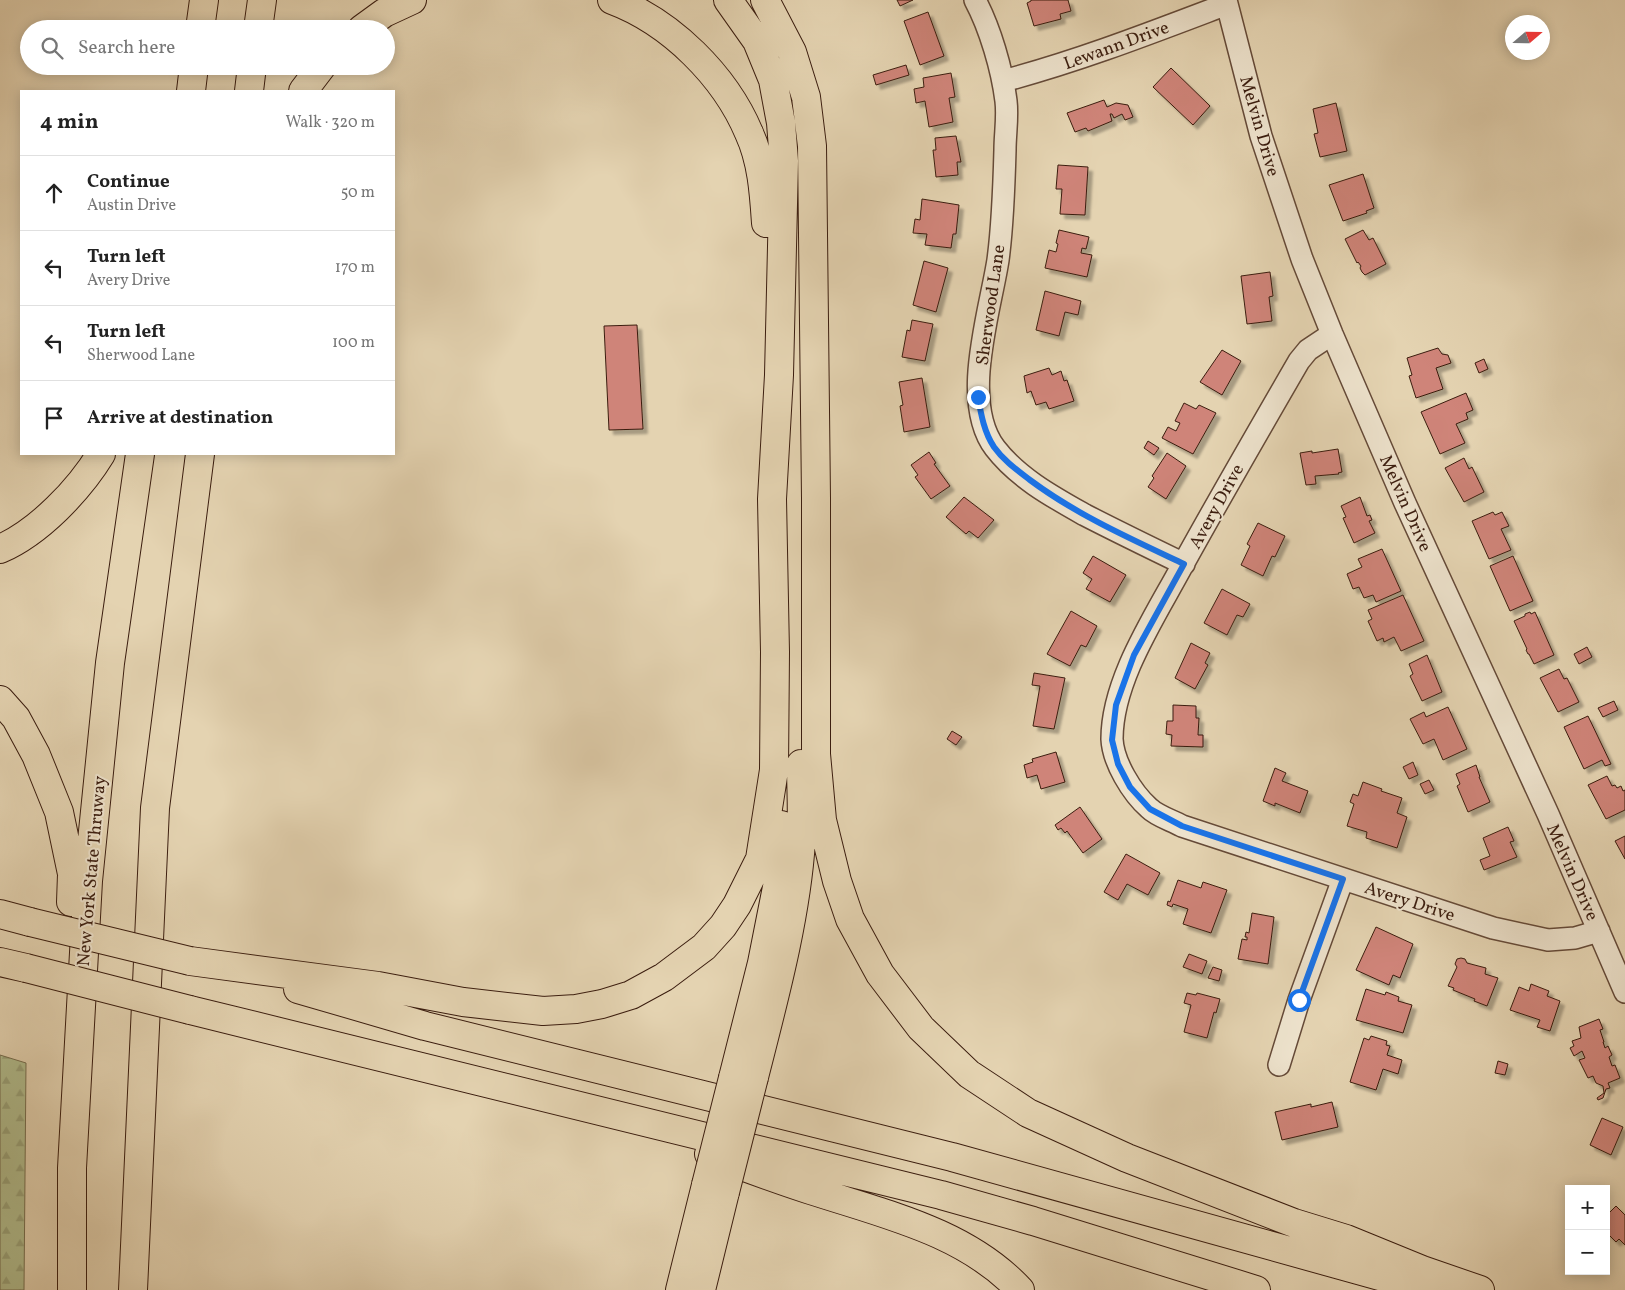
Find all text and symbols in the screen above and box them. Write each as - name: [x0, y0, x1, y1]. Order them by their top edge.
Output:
- north arrow: [1505, 15, 1550, 60]
- street label: Lewann Drive: [1060, 16, 1173, 77]
- search box: [20, 20, 395, 75]
- icon: search: [38, 34, 66, 62]
- text: Search here: [78, 35, 175, 61]
- street label: Melvin Drive: [1232, 73, 1285, 180]
- text: 4 min: [40, 108, 99, 137]
- text: Walk · 320 m: [285, 112, 375, 134]
- text: Continue: [87, 169, 170, 195]
- icon: ahead: [40, 179, 68, 207]
- text: 50 m: [341, 182, 375, 204]
- text: Austin Drive: [87, 195, 176, 217]
- street label: Sherwood Lane: [971, 243, 1012, 367]
- text: Turn left: [87, 244, 166, 270]
- icon: left: [40, 254, 68, 282]
- text: 170 m: [335, 257, 375, 279]
- text: Avery Drive: [87, 270, 170, 292]
- text: Turn left: [87, 319, 166, 345]
- icon: left: [40, 329, 68, 357]
- text: 100 m: [332, 332, 375, 354]
- text: Sherwood Lane: [87, 345, 195, 367]
- route end: [967, 386, 990, 409]
- icon: arrive: [40, 404, 68, 432]
- text: Arrive at destination: [87, 405, 273, 431]
- street label: Melvin Drive: [1372, 451, 1437, 556]
- street label: Avery Drive: [1184, 460, 1251, 554]
- street label: New York State Thruway: [72, 775, 113, 967]
- street label: Melvin Drive: [1539, 820, 1604, 925]
- street label: Avery Drive: [1361, 876, 1458, 929]
- route start: [1288, 989, 1311, 1012]
- map controls: [1565, 1185, 1610, 1275]
- button: +: [1565, 1185, 1610, 1230]
- button: −: [1565, 1230, 1610, 1275]

